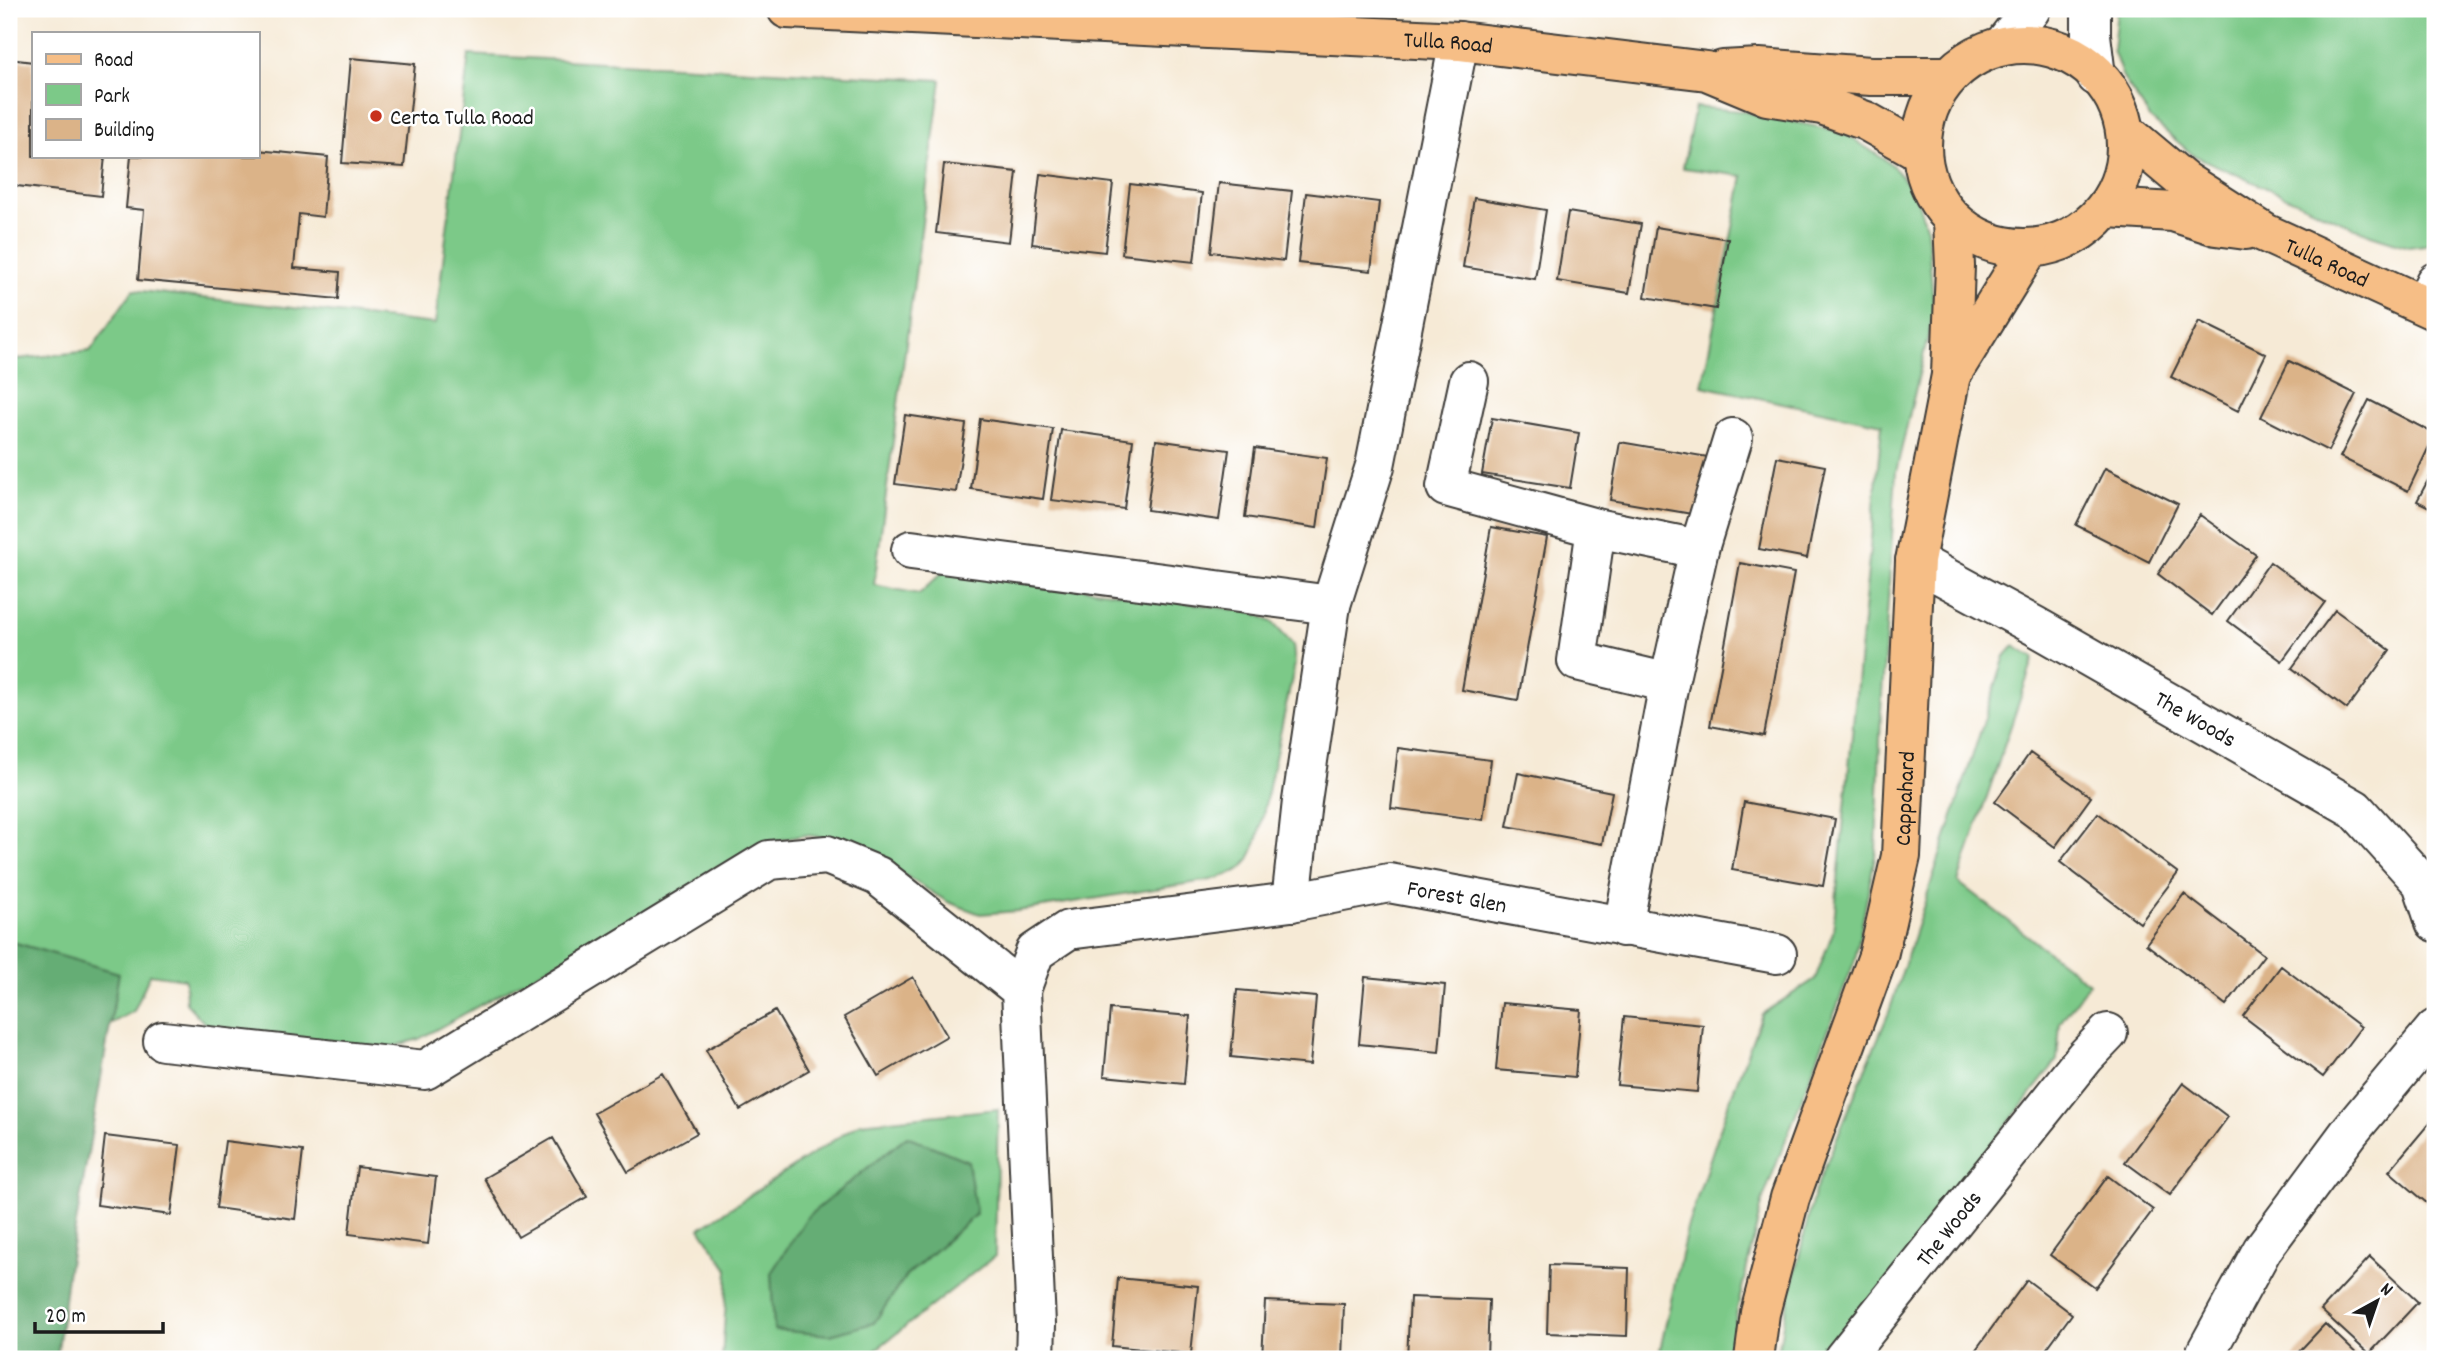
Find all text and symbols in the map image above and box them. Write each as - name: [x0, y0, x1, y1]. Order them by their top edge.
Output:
- street label: Tulla Road: [1403, 25, 1494, 65]
- legend: [32, 32, 259, 158]
- text: Road: [94, 47, 133, 77]
- text: Park: [94, 83, 130, 113]
- place label: Certa Tulla Road: [390, 103, 534, 136]
- marker: Certa Tulla Road: [368, 108, 384, 124]
- text: Building: [94, 117, 154, 147]
- street label: Tulla Road: [2278, 231, 2373, 298]
- street label: The Woods: [2147, 685, 2241, 758]
- street label: Cappahard: [1888, 750, 1926, 847]
- street label: Forest Glen: [1404, 874, 1509, 924]
- street label: The Woods: [1910, 1185, 1992, 1275]
- north arrow: [2342, 1266, 2412, 1336]
- text: N: [2373, 1277, 2398, 1304]
- scale bar: [35, 1291, 163, 1335]
- text: 20 m: [46, 1303, 86, 1333]

